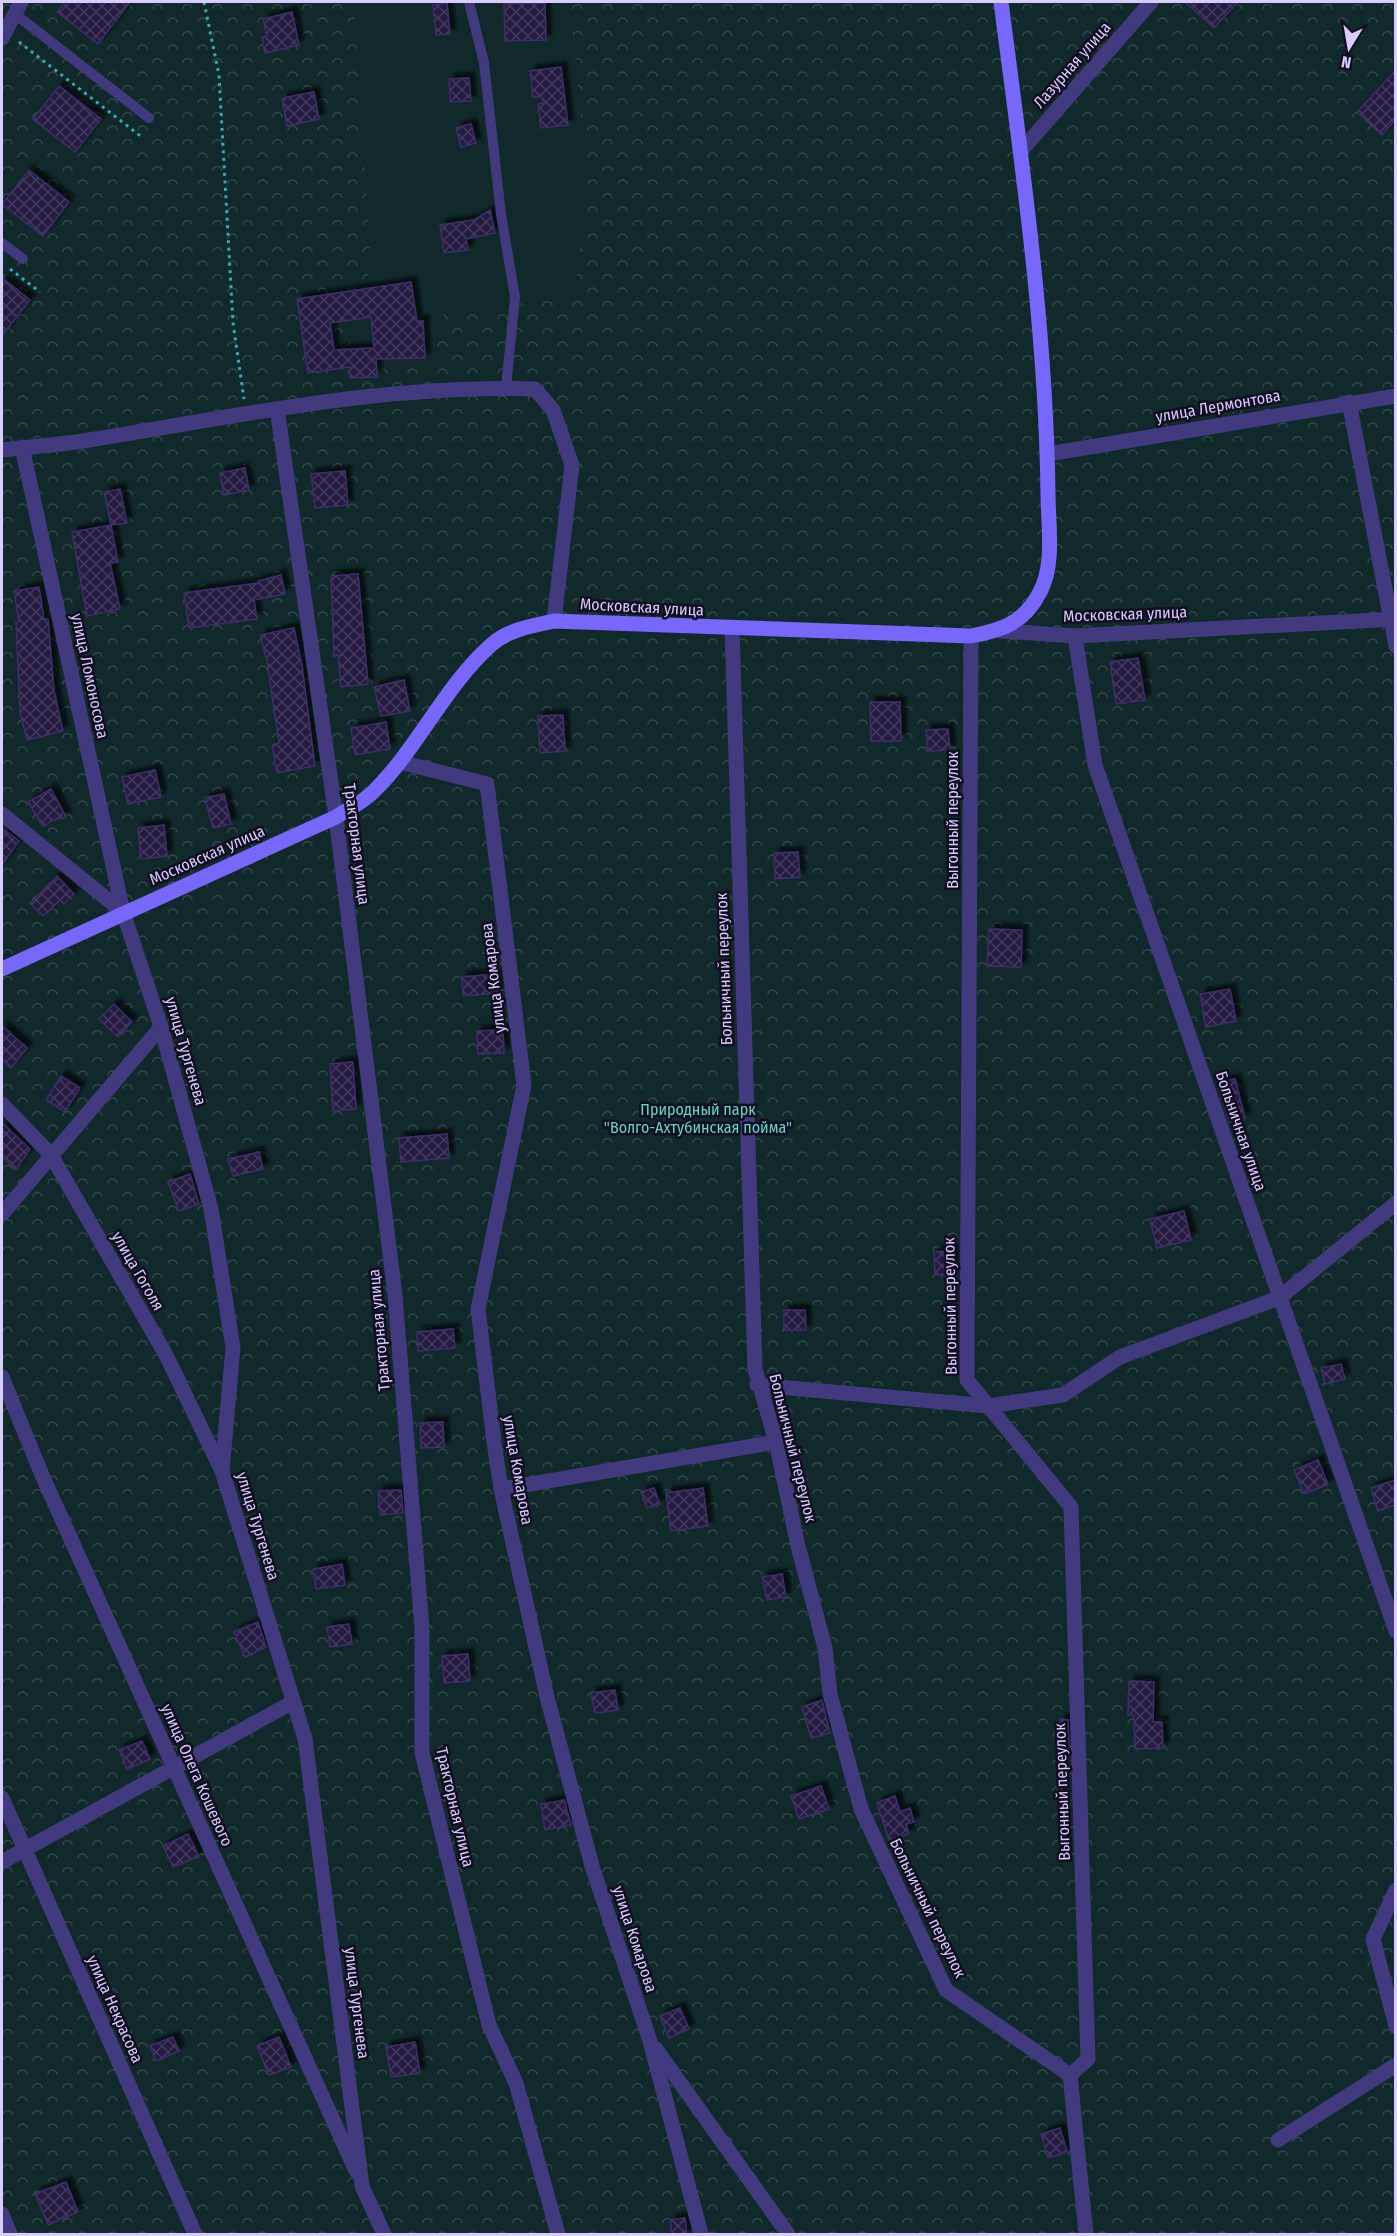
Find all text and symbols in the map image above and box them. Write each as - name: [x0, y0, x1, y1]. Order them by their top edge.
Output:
- street label: Лазурная улица: [1029, 18, 1115, 112]
- north arrow: [1319, 18, 1379, 78]
- text: N: [1340, 52, 1353, 72]
- street label: улица Лермонтова: [1154, 386, 1282, 426]
- street label: Московская улица: [580, 594, 705, 620]
- street label: Московская улица: [1063, 602, 1188, 626]
- street label: улица Ломоносова: [67, 612, 113, 740]
- street label: Выгонный переулок: [943, 751, 962, 889]
- street label: Тракторная улица: [340, 782, 374, 906]
- street label: Московская улица: [146, 821, 268, 889]
- street label: Больничный переулок: [712, 892, 736, 1046]
- street label: улица Комарова: [477, 922, 509, 1034]
- street label: улица Тургенева: [161, 994, 211, 1108]
- street label: Больничная улица: [1212, 1069, 1270, 1194]
- park label: Природный парк "Волго-Ахтубинская пойма": [604, 1100, 792, 1137]
- street label: улица Гоголя: [108, 1228, 168, 1314]
- street label: Выгонный переулок: [939, 1237, 961, 1375]
- street label: Тракторная улица: [364, 1268, 394, 1392]
- street label: Больничный переулок: [765, 1372, 821, 1525]
- street label: улица Комарова: [499, 1414, 537, 1526]
- street label: улица Тургенева: [233, 1470, 284, 1583]
- street label: улица Олега Кошевого: [157, 1701, 237, 1849]
- street label: Выгонный переулок: [1050, 1722, 1074, 1861]
- street label: Тракторная улица: [432, 1745, 478, 1869]
- street label: Больничный переулок: [886, 1835, 970, 1981]
- street label: улица Комарова: [609, 1883, 661, 1995]
- street label: улица Тургенева: [341, 1946, 373, 2060]
- street label: улица Некрасова: [83, 1952, 147, 2066]

